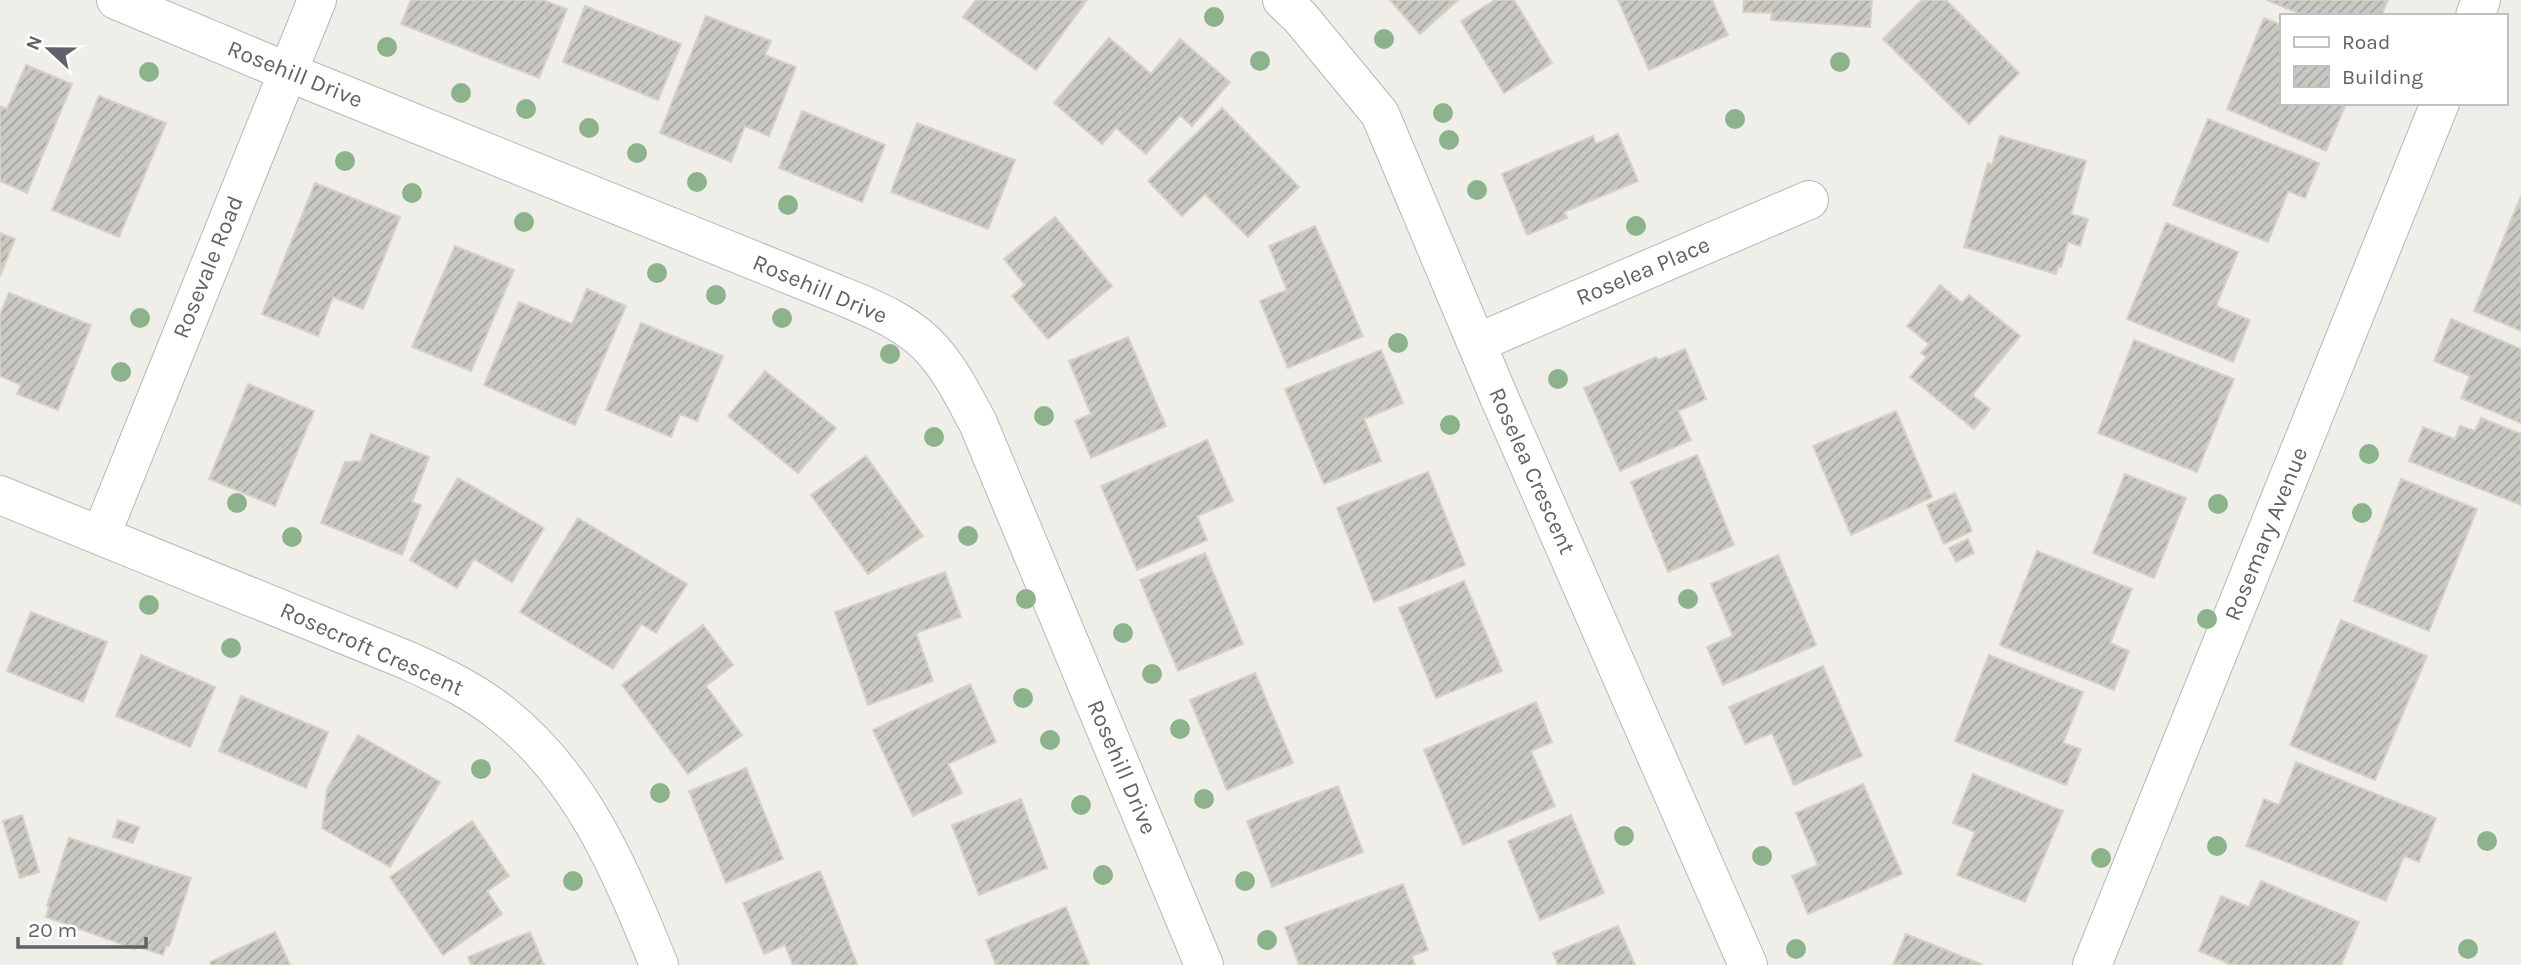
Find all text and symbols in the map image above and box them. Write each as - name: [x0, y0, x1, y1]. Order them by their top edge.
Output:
- north arrow: [14, 14, 84, 84]
- legend: [2280, 14, 2507, 105]
- text: Road: [2342, 30, 2390, 54]
- text: N: [21, 33, 47, 53]
- street label: Rosehill Drive: [223, 35, 367, 113]
- text: Building: [2342, 65, 2423, 89]
- street label: Rosevale Road: [167, 192, 249, 342]
- street label: Roselea Place: [1572, 231, 1714, 311]
- street label: Rosehill Drive: [749, 249, 891, 329]
- street label: Roselea Crescent: [1483, 384, 1581, 559]
- street label: Rosemary Avenue: [2219, 443, 2313, 625]
- street label: Rosecroft Crescent: [276, 596, 468, 702]
- street label: Rosehill Drive: [1082, 696, 1162, 838]
- scale bar: [18, 906, 145, 950]
- text: 20 m: [28, 918, 77, 942]

